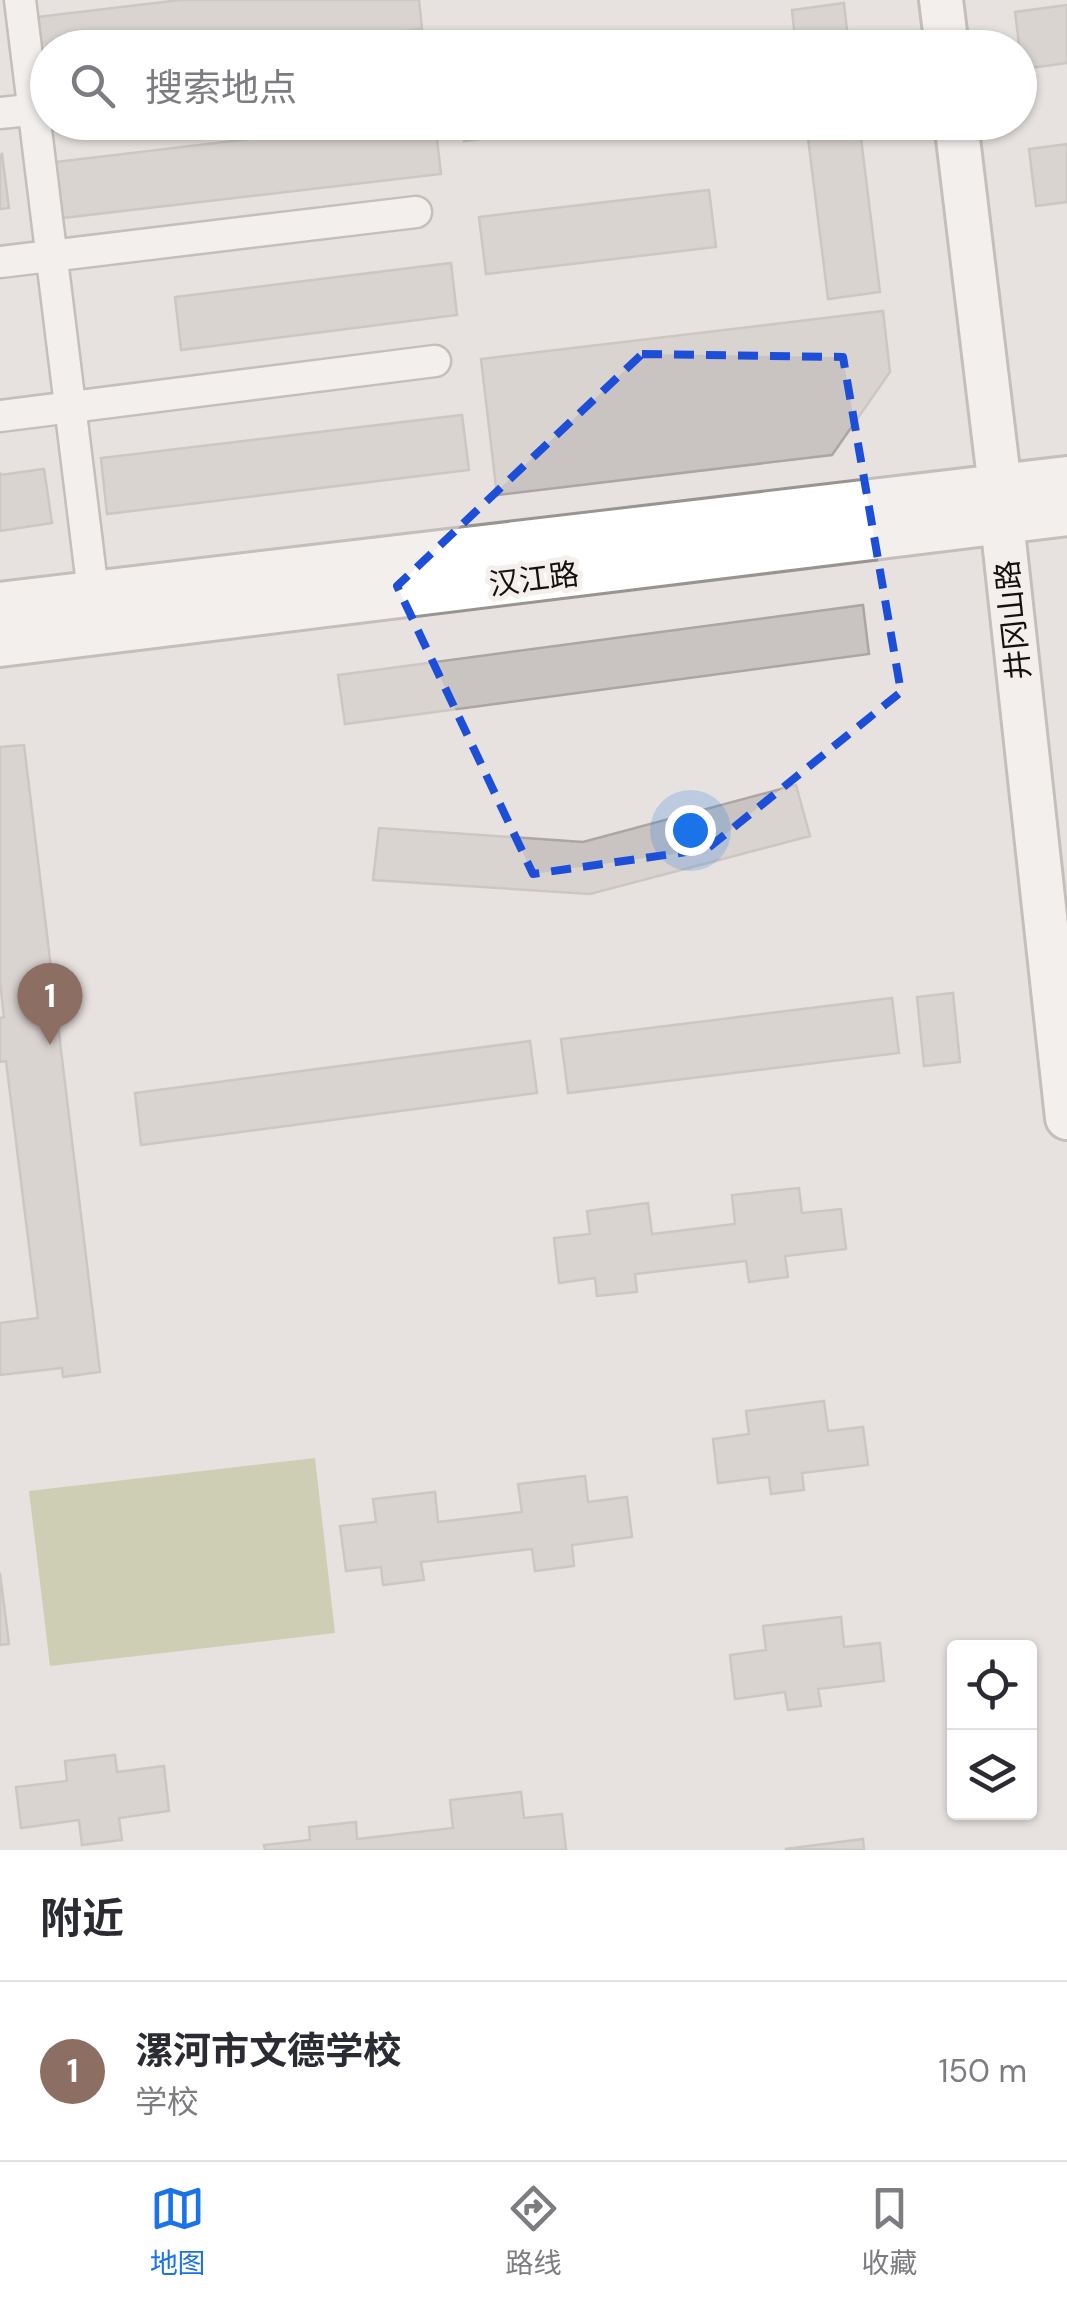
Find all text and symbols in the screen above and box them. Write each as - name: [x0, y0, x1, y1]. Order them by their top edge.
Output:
- search box: [30, 30, 1037, 140]
- icon: search: [65, 58, 120, 113]
- text: 搜索地点: [145, 63, 297, 113]
- street label: 汉江路: [487, 554, 581, 604]
- street label: 井冈山路: [987, 558, 1039, 682]
- your location: [665, 805, 716, 856]
- pin: 1: [18, 962, 82, 1045]
- map controls: [947, 1640, 1037, 1820]
- button: locate: [947, 1640, 1037, 1730]
- button: layers: [947, 1730, 1037, 1820]
- text: 附近: [40, 1891, 124, 1946]
- text: 漯河市文德学校: [135, 2026, 401, 2076]
- text: 1: [67, 2050, 78, 2092]
- text: 150 m: [939, 2050, 1027, 2092]
- text: 学校: [135, 2081, 199, 2123]
- tab: 地图: [150, 2181, 206, 2282]
- tab: 路线: [505, 2181, 561, 2282]
- tab: 收藏: [861, 2181, 917, 2282]

